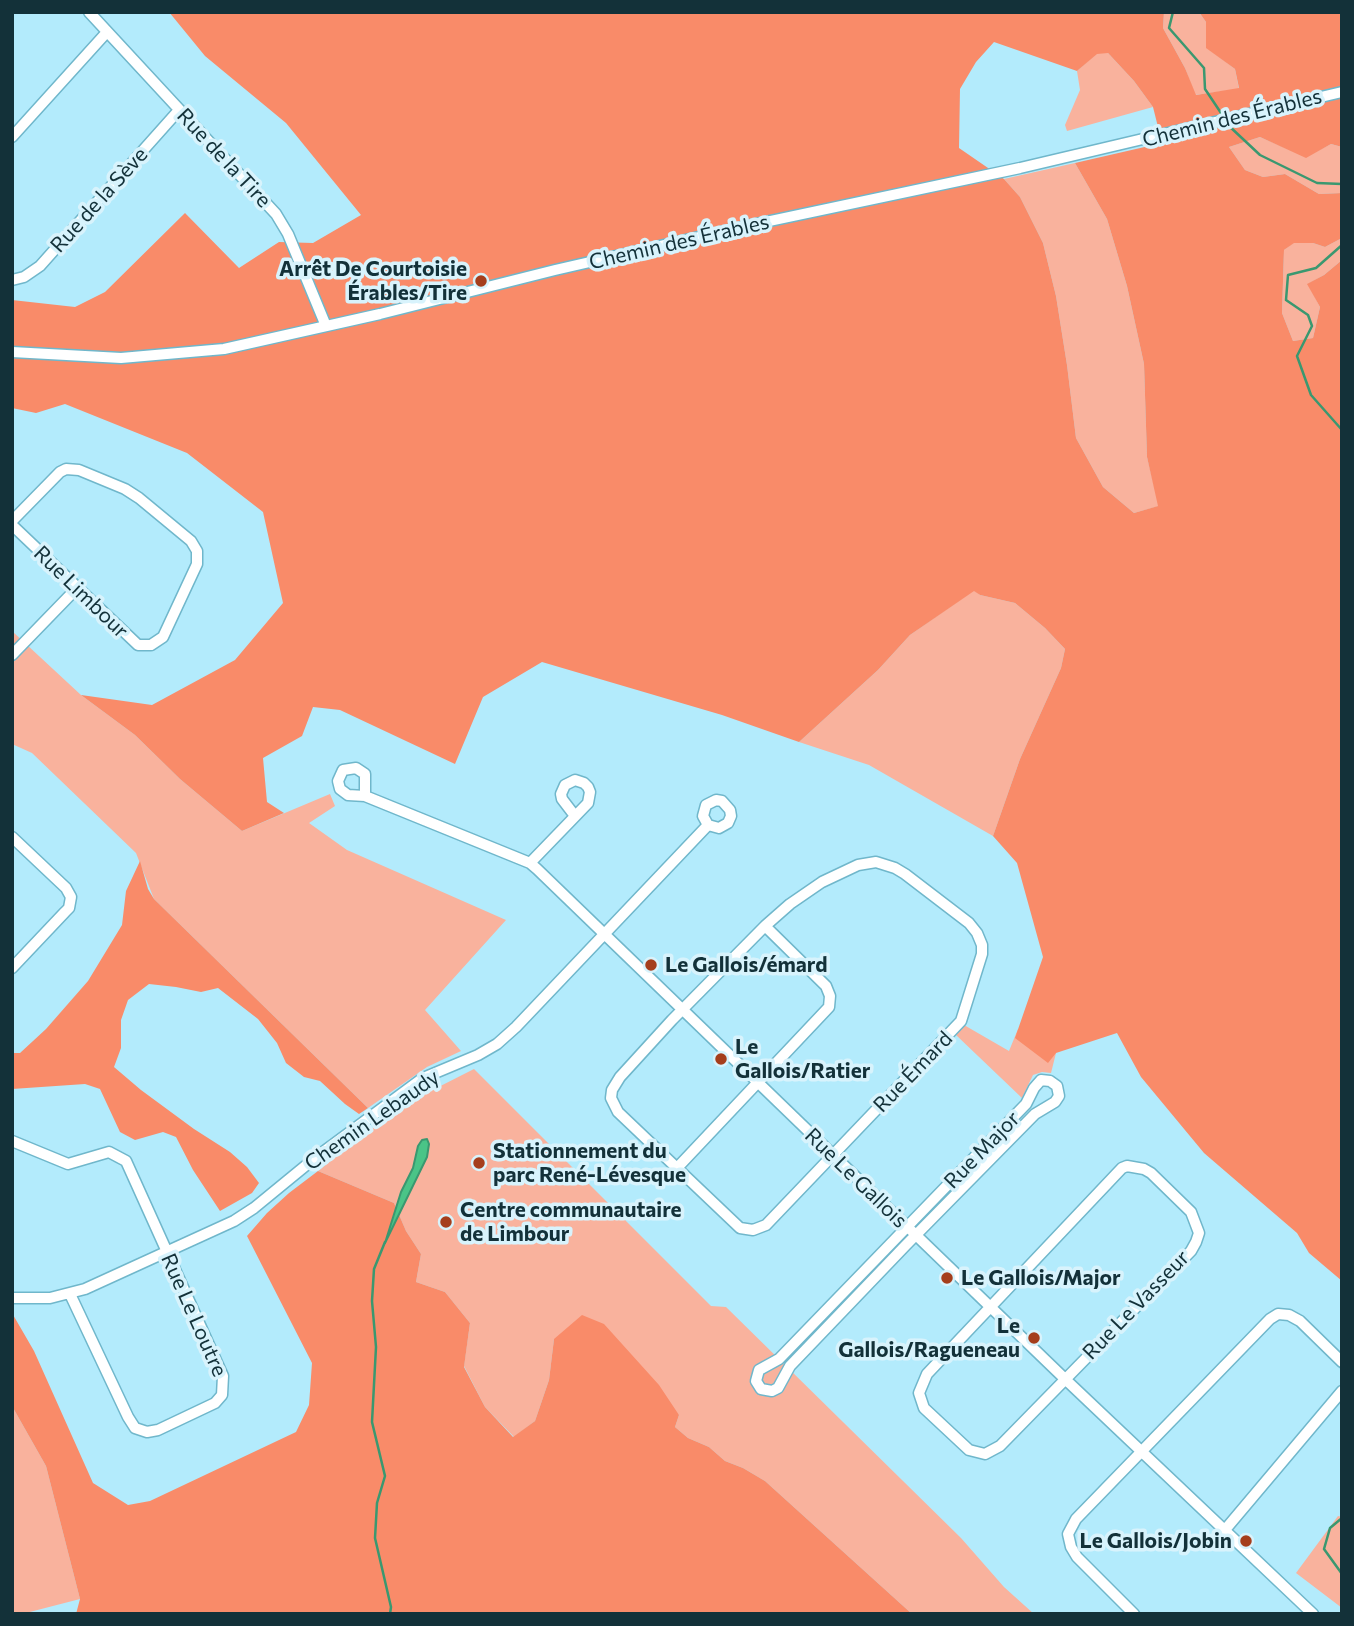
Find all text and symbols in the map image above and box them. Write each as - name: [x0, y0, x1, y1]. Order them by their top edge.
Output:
- street label: Chemin des Érables: [1140, 84, 1324, 152]
- street label: Rue de la Tire: [172, 103, 276, 213]
- street label: Rue de la Sève: [45, 142, 153, 258]
- street label: Chemin des Érables: [586, 209, 772, 275]
- place label: Arrêt De Courtoisie Érables/Tire: [279, 256, 467, 306]
- marker: Arrêt De Courtoisie Érables/Tire: [473, 273, 489, 289]
- street label: Rue Limbour: [29, 541, 133, 643]
- place label: Le Gallois/émard: [665, 952, 827, 978]
- marker: Le Gallois/émard: [643, 957, 659, 973]
- street label: Rue Émard: [868, 1026, 958, 1118]
- place label: Le Gallois/Ratier: [735, 1034, 870, 1084]
- marker: Le Gallois/Ratier: [713, 1051, 729, 1067]
- street label: Chemin Lebaudy: [300, 1064, 444, 1176]
- street label: Rue Major: [939, 1106, 1025, 1194]
- street label: Rue Le Gallois: [800, 1123, 912, 1233]
- place label: Stationnement du parc René-Lévesque: [493, 1138, 686, 1188]
- marker: Stationnement du parc René-Lévesque: [471, 1155, 487, 1171]
- place label: Centre communautaire de Limbour: [460, 1197, 682, 1247]
- marker: Centre communautaire de Limbour: [438, 1214, 454, 1230]
- street label: Rue Le Vasseur: [1077, 1245, 1195, 1365]
- street label: Rue Le Loutre: [156, 1250, 232, 1380]
- place label: Le Gallois/Major: [961, 1265, 1121, 1291]
- marker: Le Gallois/Major: [939, 1270, 955, 1286]
- place label: Le Gallois/Ragueneau: [838, 1313, 1020, 1363]
- marker: Le Gallois/Ragueneau: [1026, 1330, 1042, 1346]
- place label: Le Gallois/Jobin: [1080, 1528, 1232, 1554]
- marker: Le Gallois/Jobin: [1238, 1533, 1254, 1549]

